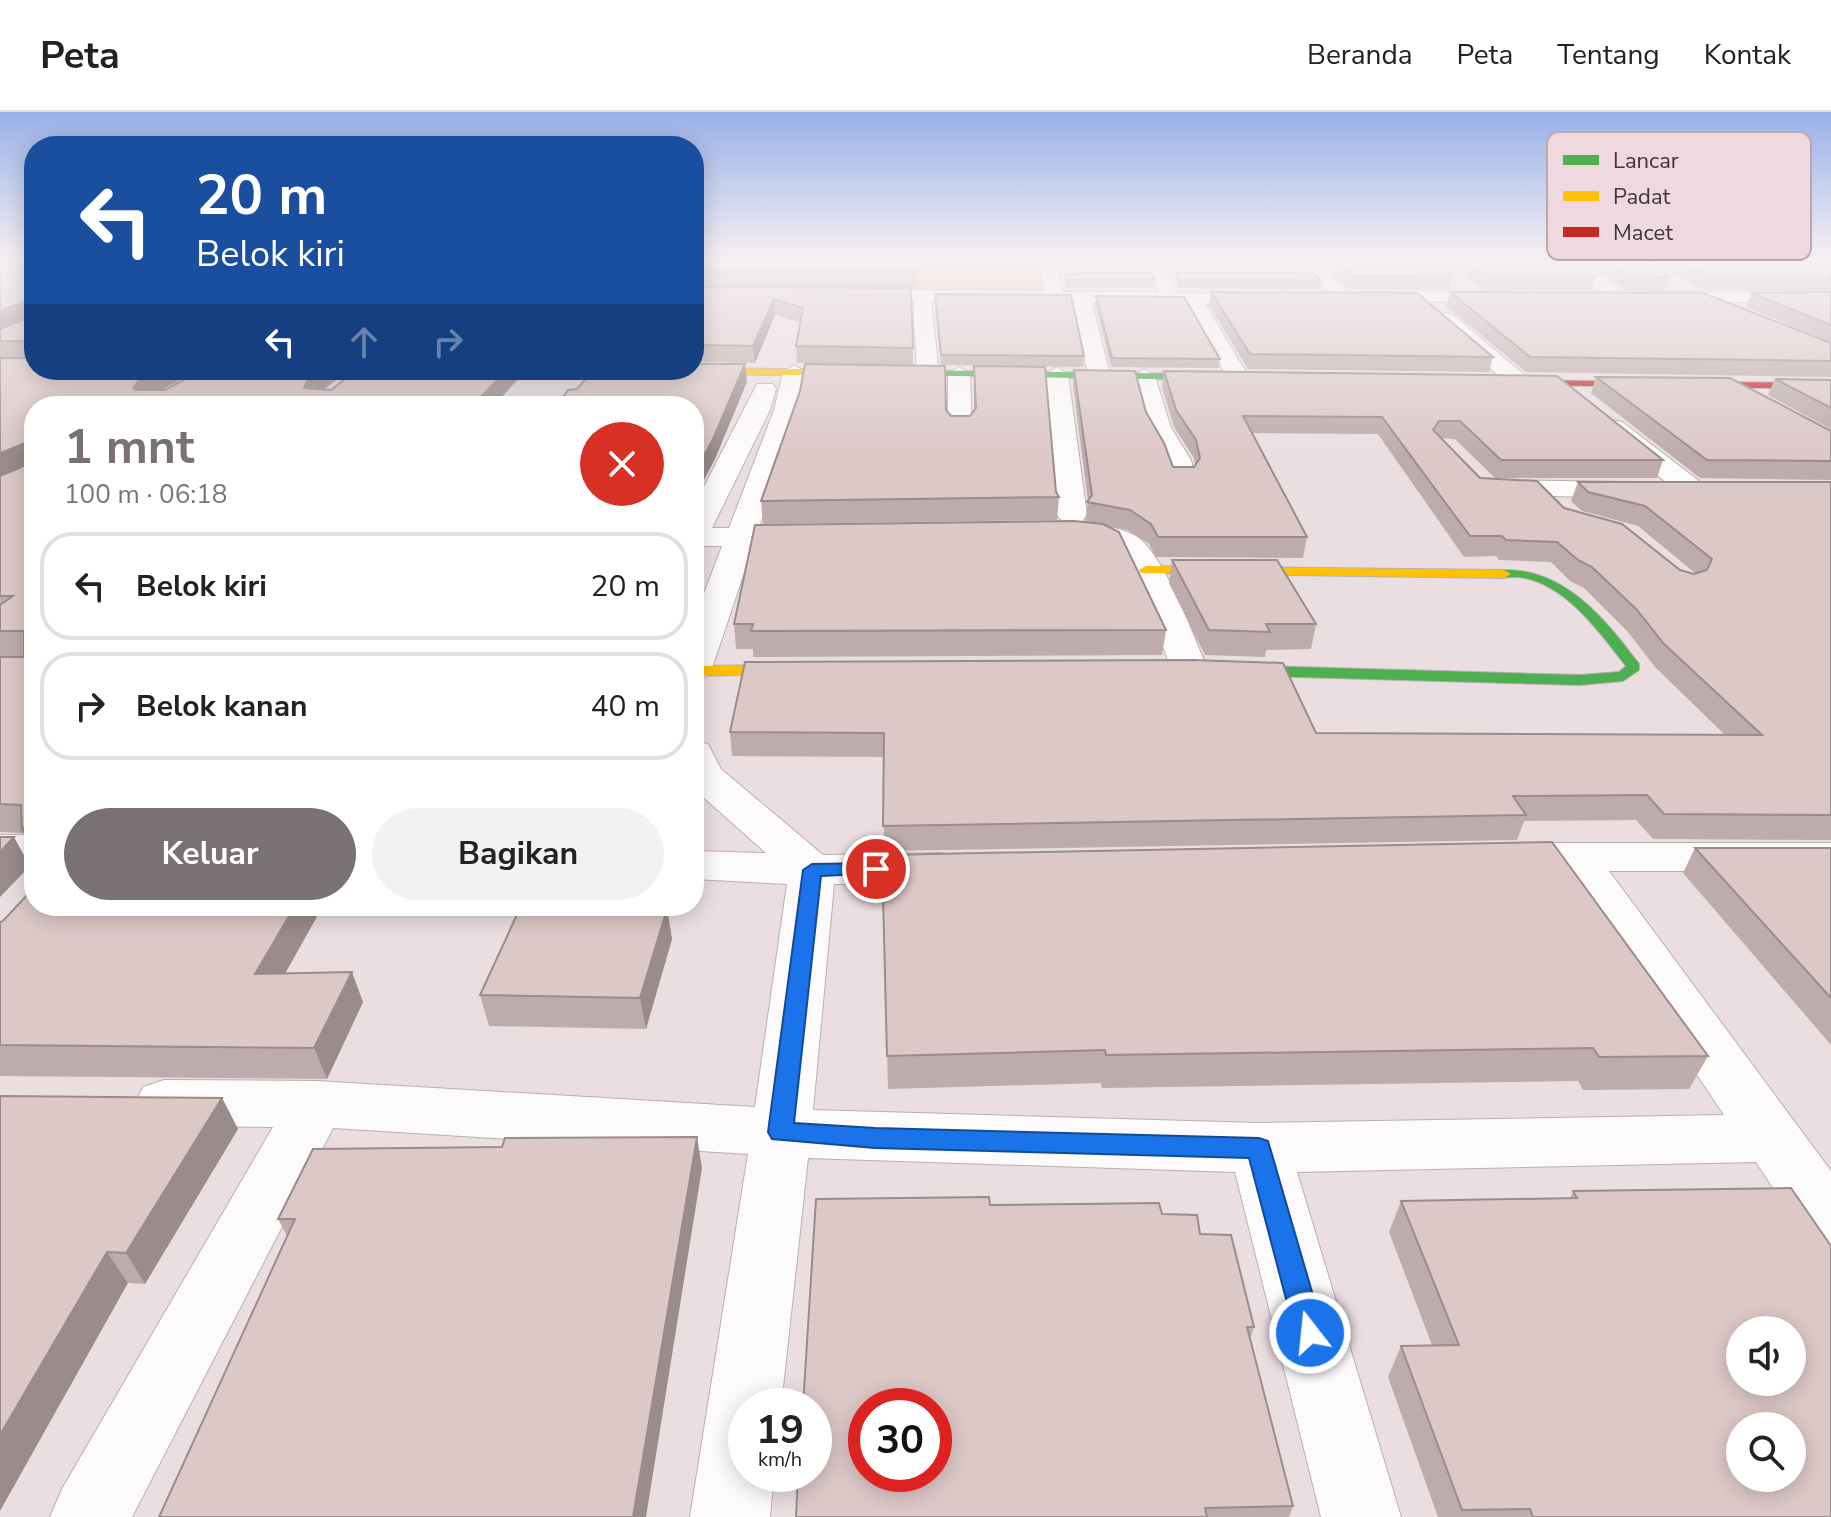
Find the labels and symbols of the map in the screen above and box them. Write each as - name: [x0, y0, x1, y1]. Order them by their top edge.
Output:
- legend: [1547, 132, 1811, 260]
- text: Lancar: [1613, 146, 1679, 176]
- text: Padat: [1613, 182, 1671, 212]
- text: Macet: [1613, 218, 1673, 248]
- pin: [842, 835, 910, 903]
- position arrow: [1268, 1291, 1352, 1375]
- speed limit sign: 30: [848, 1388, 952, 1492]

